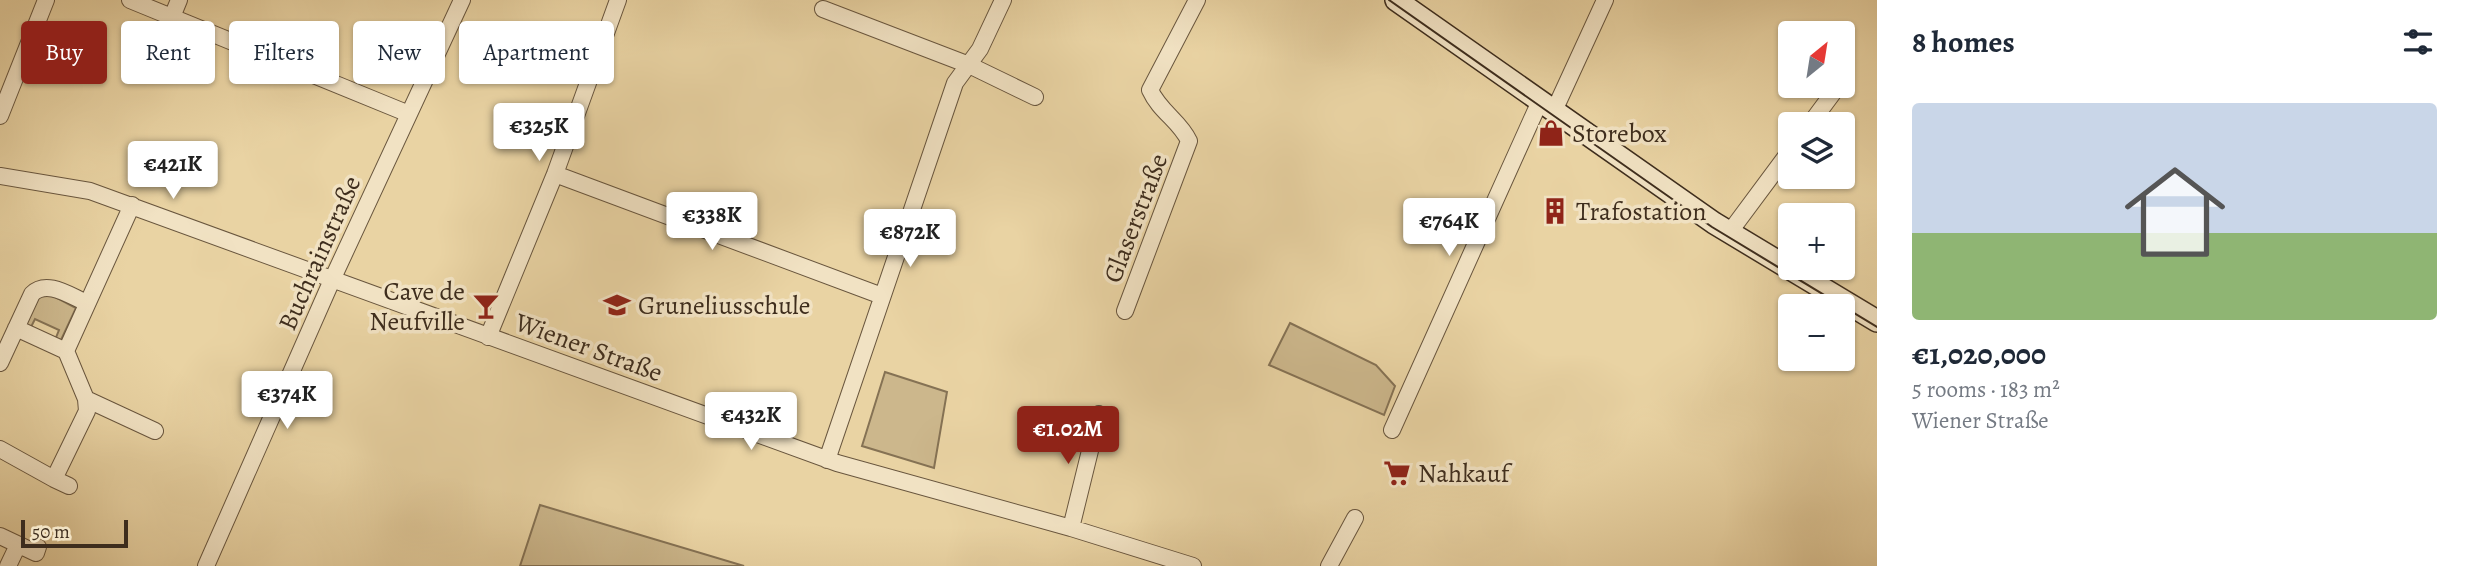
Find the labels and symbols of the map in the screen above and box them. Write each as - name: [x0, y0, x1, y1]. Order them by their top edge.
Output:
- north arrow: [1778, 21, 1855, 98]
- pin: €325K: [490, 104, 588, 163]
- place label: Storebox: [1572, 116, 1667, 151]
- shop icon: Storebox: [1536, 118, 1566, 148]
- pin: €421K: [124, 142, 222, 201]
- street label: Glaserstraße: [1095, 149, 1176, 288]
- street label: Buchrainstraße: [270, 170, 369, 336]
- pin: €338K: [663, 192, 761, 252]
- place label: Trafostation: [1576, 194, 1707, 229]
- building icon: Trafostation: [1540, 196, 1570, 226]
- pin: €764K: [1400, 198, 1498, 258]
- pin: €872K: [861, 210, 959, 269]
- place label: Cave de Neufville: [369, 274, 465, 339]
- place label: Gruneliusschule: [638, 288, 810, 323]
- school or university icon: Gruneliusschule: [602, 290, 632, 320]
- bar icon: Cave de Neufville: [471, 291, 501, 321]
- street label: Wiener Straße: [509, 304, 667, 390]
- pin: €374K: [238, 372, 336, 431]
- pin: €432K: [702, 392, 800, 452]
- pin: €1.02M: [1011, 406, 1125, 466]
- place label: Nahkauf: [1418, 456, 1513, 491]
- supermarket icon: Nahkauf: [1382, 458, 1412, 488]
- scale bar: [21, 517, 128, 549]

